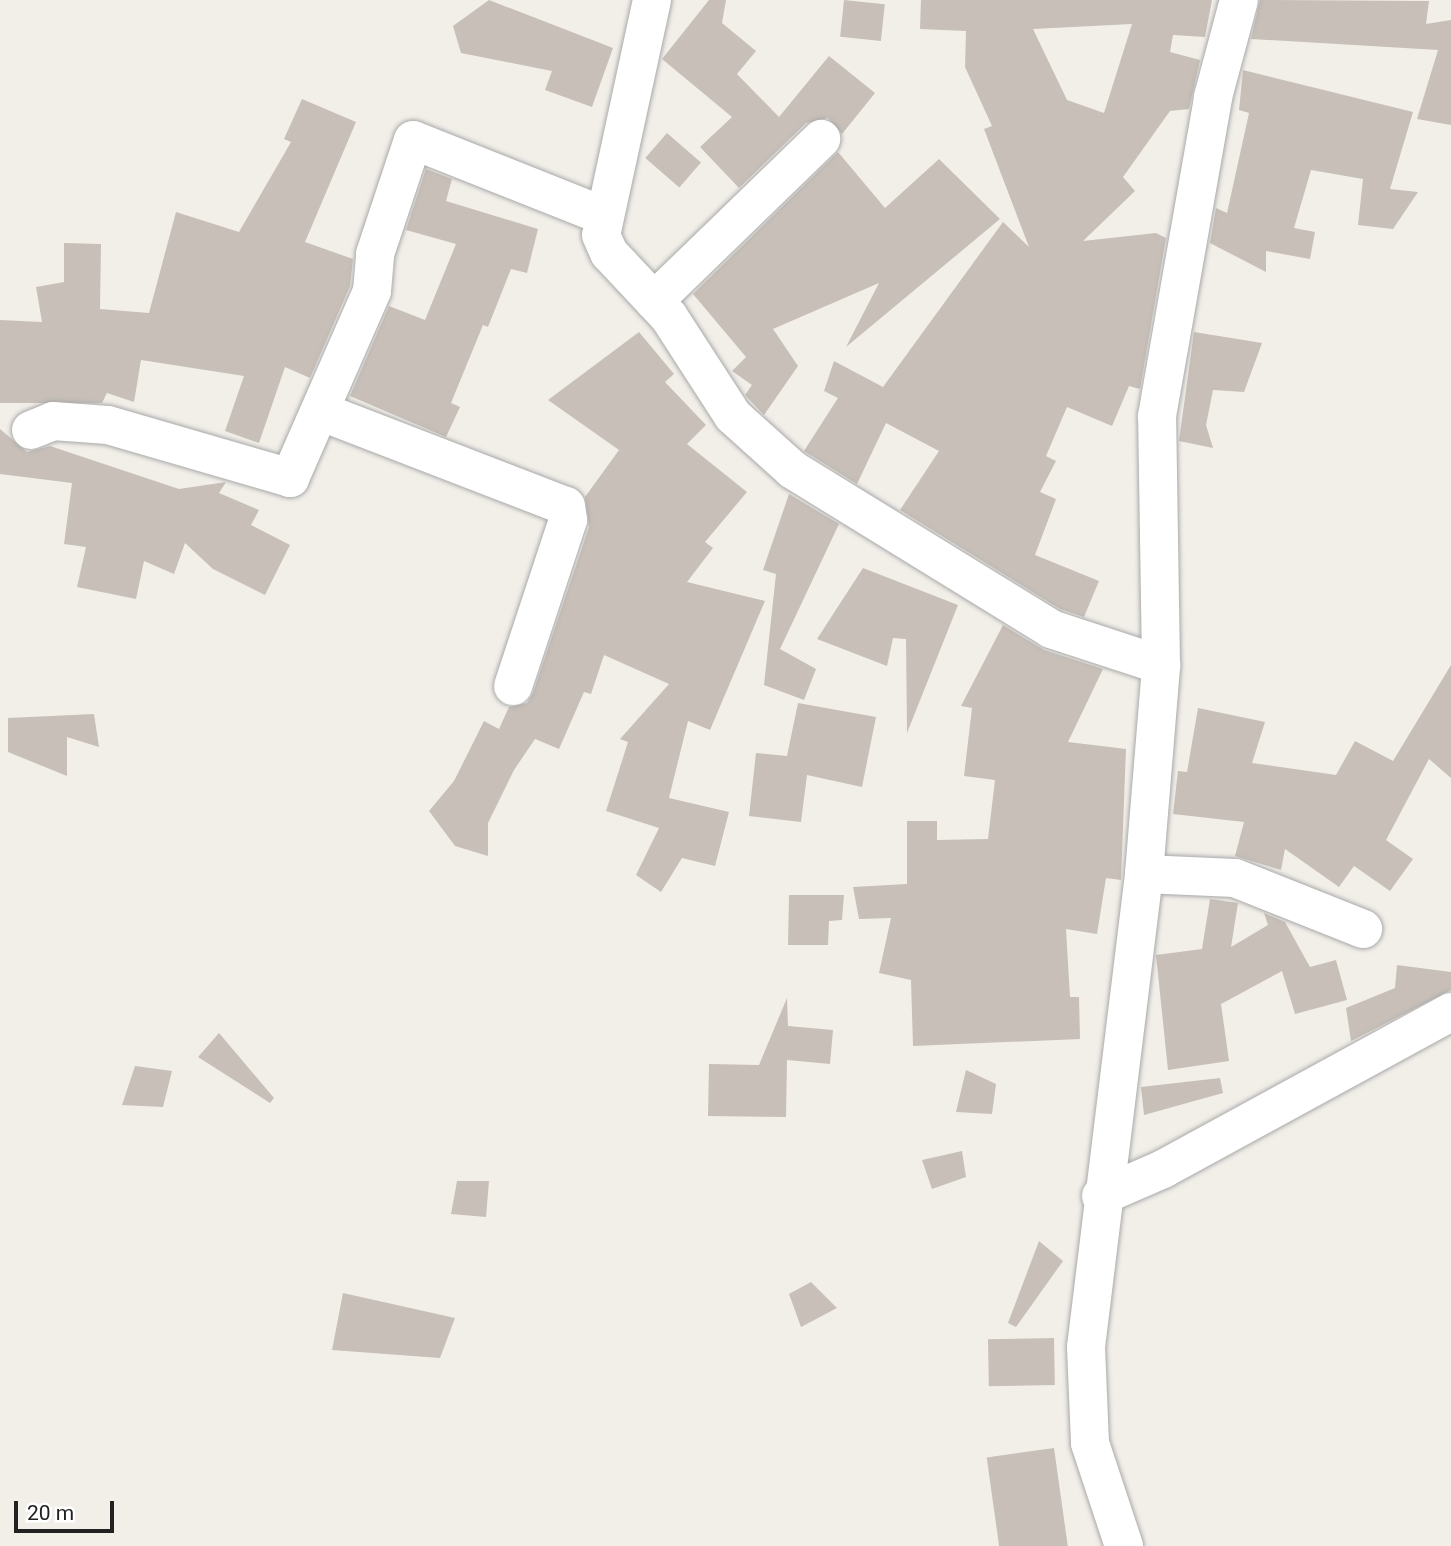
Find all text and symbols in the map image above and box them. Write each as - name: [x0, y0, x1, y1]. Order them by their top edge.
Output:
- scale bar: [18, 1486, 117, 1530]
- text: 20 m: [27, 1501, 74, 1525]

